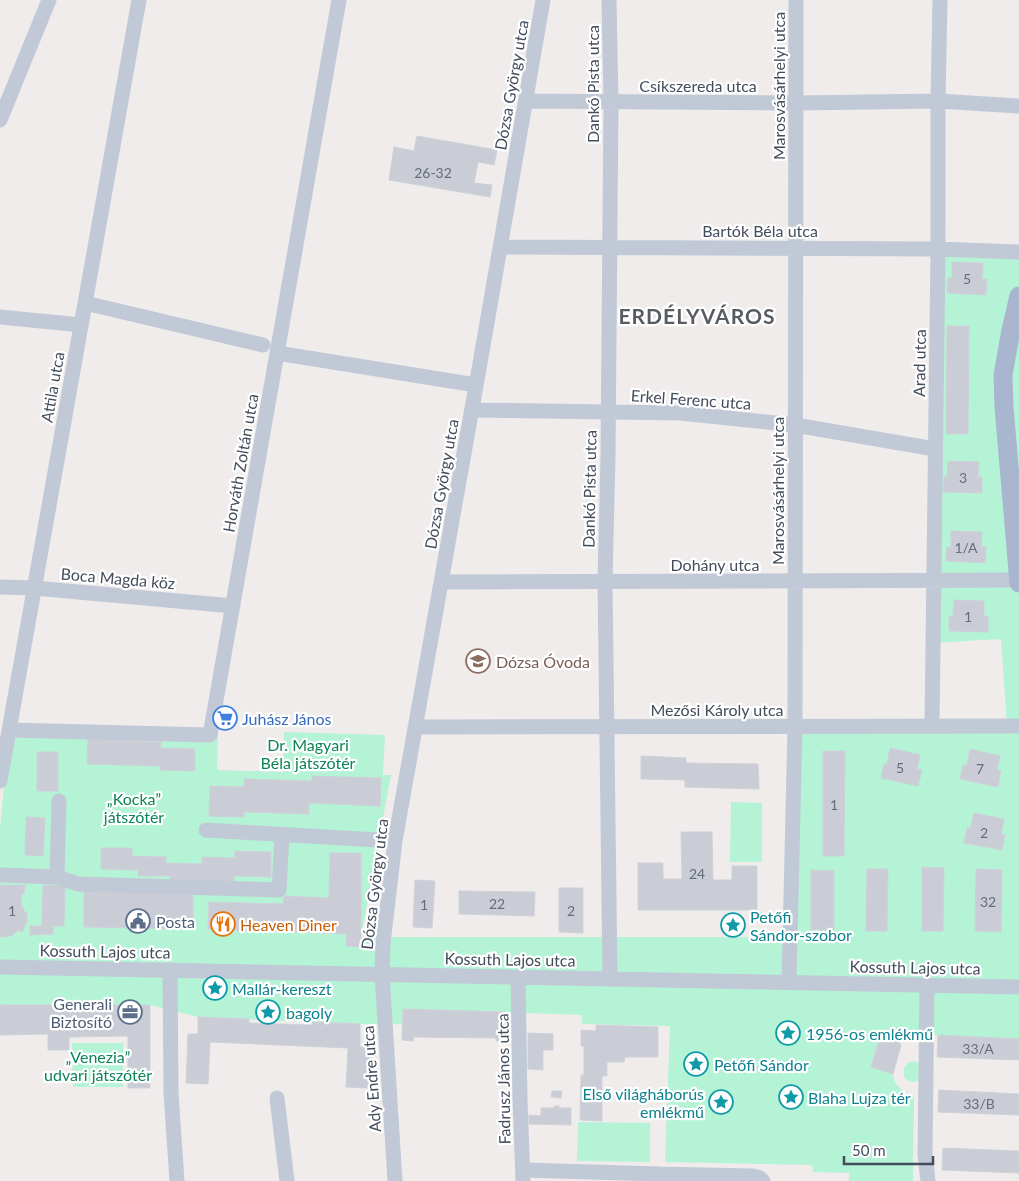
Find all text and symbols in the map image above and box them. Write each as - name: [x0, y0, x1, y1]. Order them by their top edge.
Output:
- street label: Marosvásárhelyi utca: [769, 12, 788, 160]
- street label: Dózsa György utca: [490, 18, 532, 152]
- street label: Dankó Pista utca: [583, 25, 602, 143]
- street label: Csíkszereda utca: [639, 76, 757, 95]
- house number: 26-32: [414, 164, 452, 181]
- street label: Bartók Béla utca: [702, 221, 818, 240]
- house number: 5: [963, 270, 971, 287]
- district label: ERDÉLYVÁROS: [619, 303, 775, 328]
- street label: Arad utca: [909, 329, 929, 397]
- street label: Attila utca: [36, 350, 68, 424]
- street label: Erkel Ferenc utca: [630, 385, 752, 413]
- street label: Horváth Zoltán utca: [218, 392, 262, 534]
- street label: Dózsa György utca: [420, 417, 462, 551]
- street label: Marosvásárhelyi utca: [768, 417, 787, 565]
- street label: Dankó Pista utca: [578, 430, 600, 548]
- house number: 3: [959, 469, 967, 486]
- house number: 1/A: [954, 539, 978, 556]
- street label: Dohány utca: [671, 555, 759, 574]
- street label: Boca Magda köz: [60, 564, 176, 592]
- house number: 1: [964, 608, 972, 625]
- school or university icon: Dózsa Óvoda: [465, 648, 491, 674]
- place label: Dózsa Óvoda: [496, 652, 590, 671]
- street label: Mezősi Károly utca: [650, 700, 784, 719]
- supermarket icon: Juhász János: [212, 705, 238, 731]
- place label: Juhász János: [242, 709, 332, 728]
- park label: Dr. Magyari Béla játszótér: [261, 735, 356, 772]
- house number: 5: [896, 759, 904, 776]
- house number: 7: [976, 760, 984, 777]
- park label: „Kocka” játszótér: [103, 789, 164, 826]
- house number: 1: [830, 796, 838, 813]
- street label: Dózsa György utca: [357, 817, 391, 951]
- house number: 2: [980, 824, 988, 841]
- house number: 24: [689, 865, 705, 882]
- house number: 32: [980, 893, 996, 910]
- house number: 22: [489, 895, 505, 912]
- house number: 1: [420, 896, 428, 913]
- house number: 1: [8, 902, 16, 919]
- house number: 2: [567, 902, 575, 919]
- place label: Petőfi Sándor-szobor: [750, 907, 852, 944]
- public building icon: Posta: [125, 908, 151, 934]
- restaurant icon: Heaven Diner: [210, 911, 236, 937]
- place label: Posta: [156, 912, 195, 931]
- place icon: Petőfi Sándor-szobor: [720, 912, 746, 938]
- place label: Heaven Diner: [240, 915, 337, 934]
- street label: Kossuth Lajos utca: [39, 940, 171, 962]
- street label: Kossuth Lajos utca: [444, 948, 576, 970]
- street label: Kossuth Lajos utca: [849, 956, 981, 978]
- place icon: Mallár-kereszt: [202, 975, 228, 1001]
- place label: Mallár-kereszt: [232, 979, 332, 998]
- place label: Generali Biztosító: [50, 994, 112, 1031]
- office icon: Generali Biztosító: [117, 999, 143, 1025]
- place icon: bagoly: [255, 999, 281, 1025]
- place label: bagoly: [286, 1003, 333, 1022]
- street label: Fadrusz János utca: [492, 1013, 514, 1145]
- place icon: 1956-os emlékmű: [775, 1020, 801, 1046]
- place label: 1956-os emlékmű: [806, 1024, 933, 1043]
- street label: Ady Endre utca: [358, 1025, 384, 1133]
- house number: 33/A: [962, 1040, 994, 1057]
- park label: „Venezia” udvari játszótér: [44, 1047, 152, 1084]
- place icon: Petőfi Sándor: [683, 1051, 709, 1077]
- place label: Petőfi Sándor: [714, 1055, 809, 1074]
- place label: Első világháborús emlékmű: [583, 1084, 704, 1121]
- place icon: Blaha Lujza tér: [778, 1084, 804, 1110]
- place label: Blaha Lujza tér: [808, 1088, 911, 1107]
- place icon: Első világháborús emlékmű: [708, 1089, 734, 1115]
- house number: 33/B: [963, 1095, 995, 1112]
- scale bar: [844, 1134, 933, 1166]
- text: 50 m: [852, 1141, 886, 1159]

